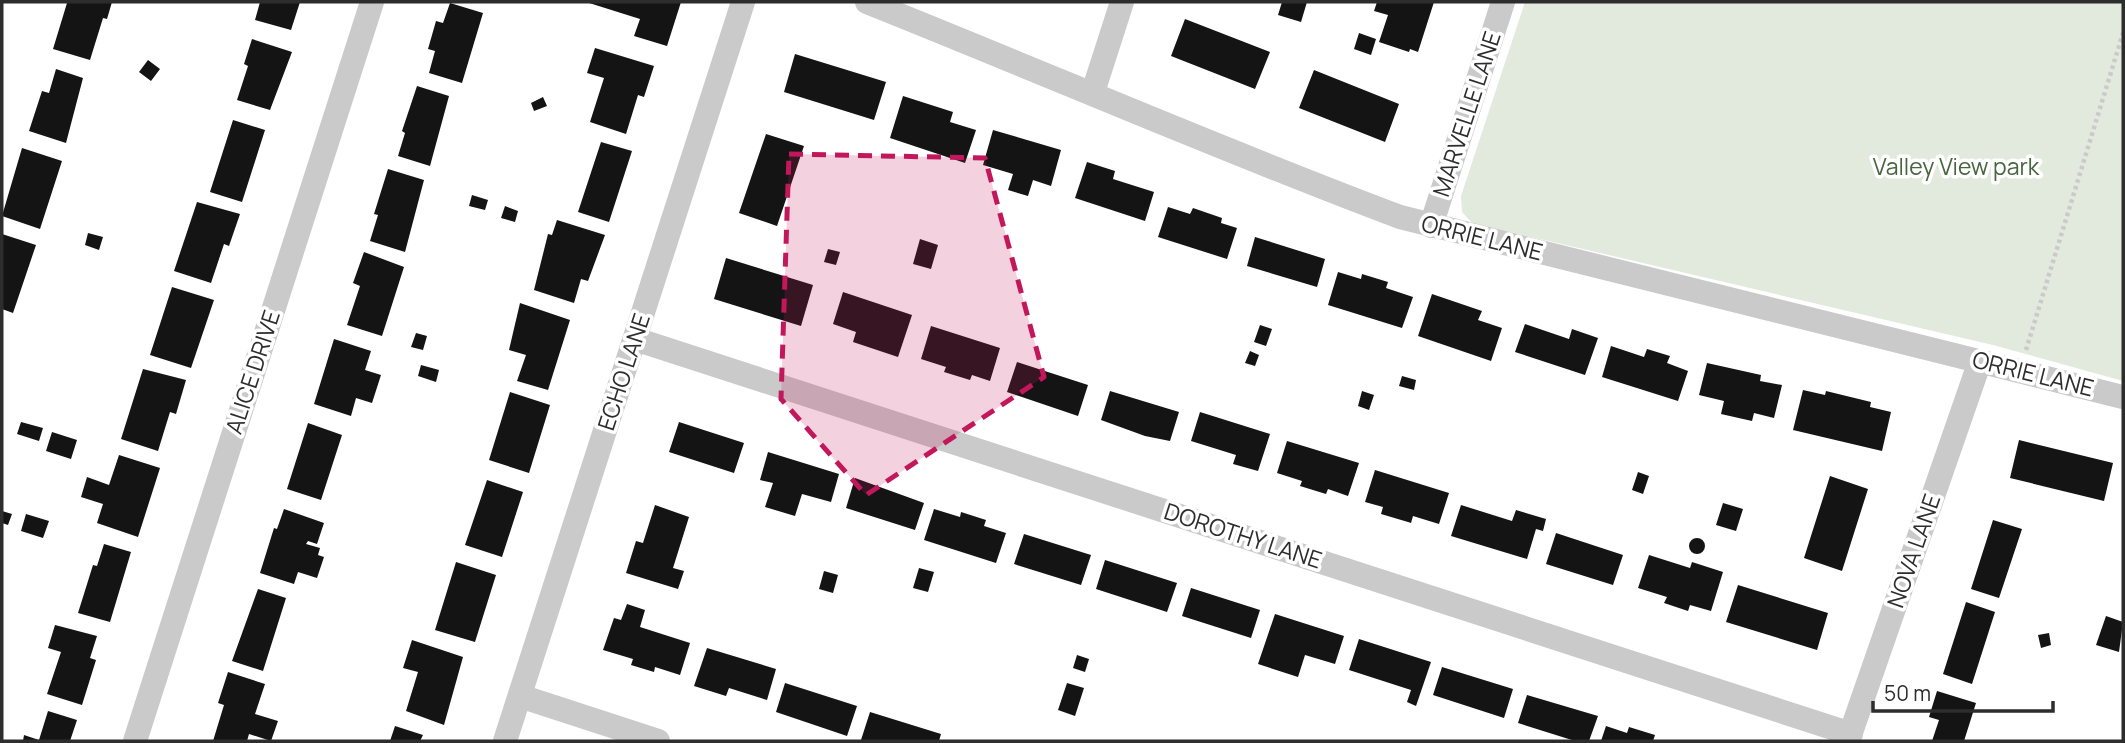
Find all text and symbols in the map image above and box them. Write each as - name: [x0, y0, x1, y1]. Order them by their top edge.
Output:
- street label: MARVELLE LANE: [1424, 27, 1508, 200]
- park label: Valley View park: [1873, 150, 2040, 182]
- street label: ORRIE LANE: [1418, 207, 1546, 268]
- street label: ALICE DRIVE: [217, 306, 287, 438]
- street label: ECHO LANE: [589, 309, 657, 434]
- street label: ORRIE LANE: [1969, 343, 2097, 404]
- street label: NOVA LANE: [1879, 490, 1947, 612]
- street label: DOROTHY LANE: [1160, 495, 1326, 576]
- scale bar: [1873, 670, 2053, 714]
- text: 50 m: [1884, 679, 1931, 707]

